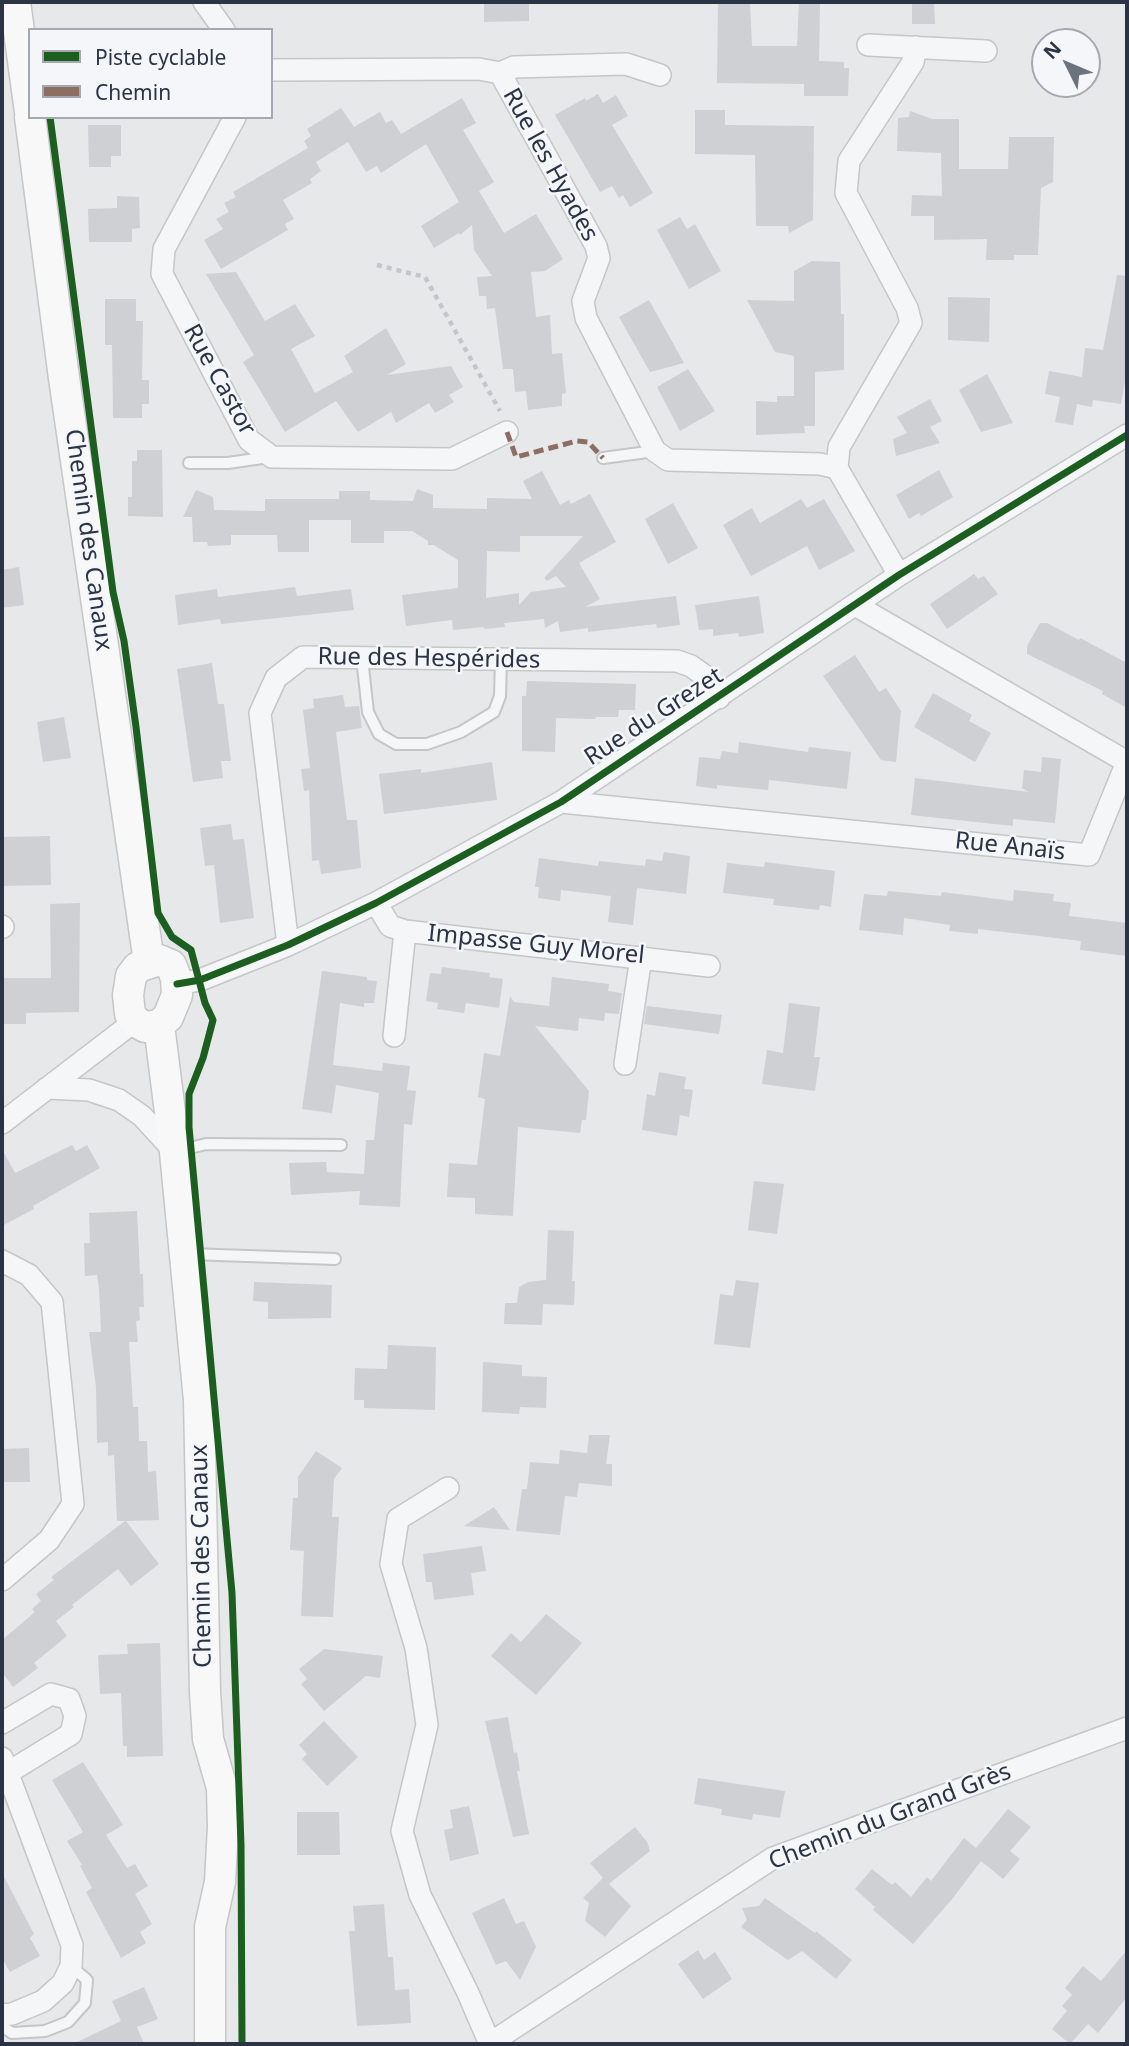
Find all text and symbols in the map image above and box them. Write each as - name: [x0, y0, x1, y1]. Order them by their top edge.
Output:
- legend: [28, 28, 273, 119]
- north arrow: [1031, 28, 1101, 98]
- text: N: [1037, 36, 1067, 65]
- text: Piste cyclable: [95, 43, 226, 71]
- text: Chemin: [95, 78, 171, 106]
- street label: Rue les Hyades: [496, 84, 604, 246]
- street label: Rue Castor: [177, 319, 261, 441]
- street label: Chemin des Canaux: [58, 427, 118, 653]
- street label: Rue des Hespérides: [317, 643, 541, 675]
- street label: Rue du Grezet: [579, 662, 729, 772]
- street label: Rue Anaïs: [953, 827, 1067, 867]
- street label: Impasse Guy Morel: [426, 919, 646, 971]
- street label: Chemin des Canaux: [186, 1444, 218, 1668]
- street label: Chemin du Grand Grès: [765, 1757, 1015, 1877]

